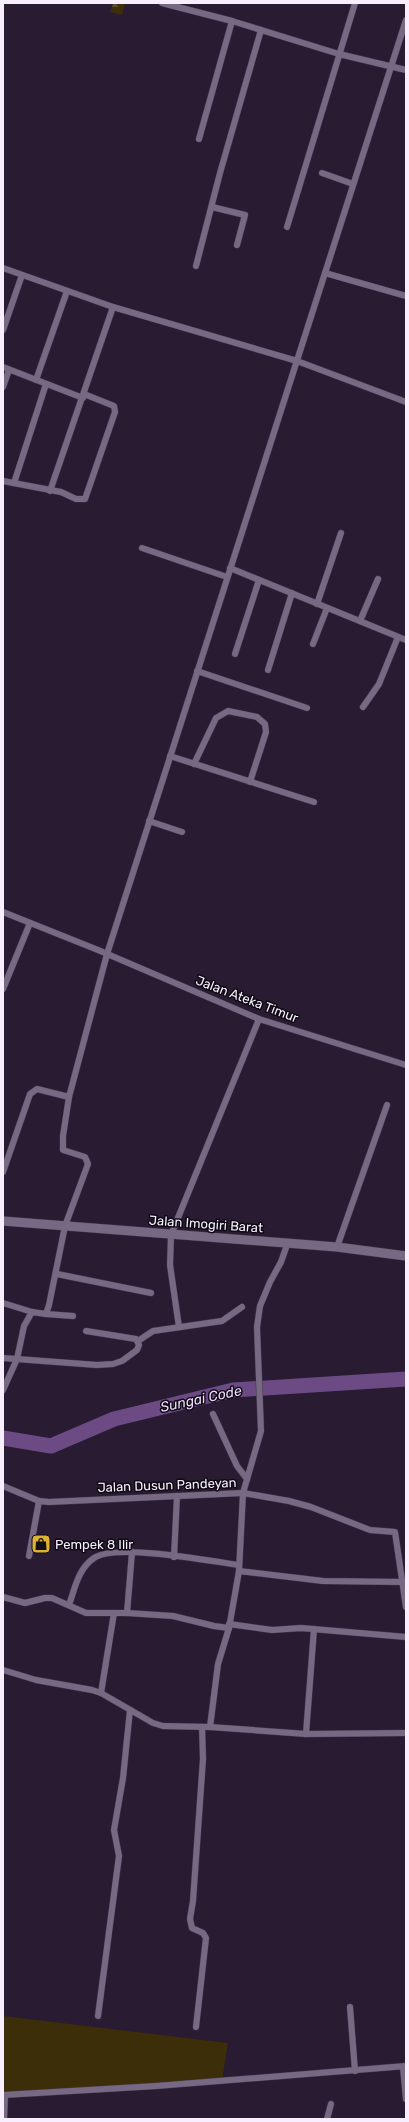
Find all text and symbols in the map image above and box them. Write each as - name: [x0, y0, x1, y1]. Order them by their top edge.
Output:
- street label: Jalan Ateka Timur: [194, 973, 300, 1026]
- street label: Jalan Imogiri Barat: [148, 1213, 264, 1236]
- water label: Sungai Code: [159, 1382, 243, 1416]
- street label: Jalan Dusun Pandeyan: [97, 1475, 237, 1495]
- shop icon: Pempek 8 Ilir: [30, 1533, 52, 1555]
- place label: Pempek 8 Ilir: [55, 1537, 133, 1552]

